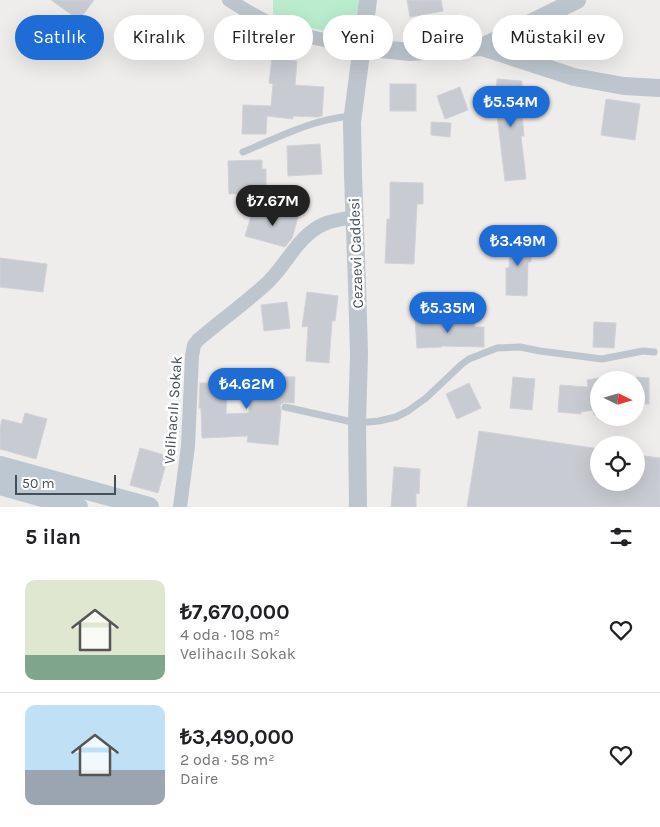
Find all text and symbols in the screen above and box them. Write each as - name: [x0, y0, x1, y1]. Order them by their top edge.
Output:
- chip: Satılık: [15, 15, 104, 60]
- chip: Kiralık: [114, 15, 204, 60]
- chip: Filtreler: [214, 15, 313, 60]
- chip: Yeni: [323, 15, 393, 60]
- chip: Daire: [403, 15, 482, 60]
- chip: Müstakil ev: [492, 15, 623, 60]
- pin: ₺5.54M: [470, 86, 552, 128]
- text: ₺5.54M: [484, 92, 538, 111]
- pin: ₺7.67M: [232, 184, 314, 227]
- text: ₺7.67M: [247, 191, 299, 210]
- street label: Cezaevi Caddesi: [345, 197, 367, 309]
- pin: ₺3.49M: [477, 224, 559, 267]
- text: ₺3.49M: [490, 231, 546, 250]
- pin: ₺5.35M: [407, 292, 489, 334]
- text: ₺5.35M: [420, 298, 476, 317]
- street label: Velihacılı Sokak: [160, 355, 186, 465]
- pin: ₺4.62M: [206, 368, 288, 410]
- north arrow: [590, 371, 645, 426]
- map controls: [590, 371, 645, 491]
- text: ₺4.62M: [219, 374, 275, 393]
- button: locate: [590, 436, 645, 491]
- scale bar: [15, 472, 116, 495]
- text: 50 m: [22, 475, 55, 492]
- icon: filters: [607, 523, 635, 551]
- text: 5 ilan: [25, 525, 81, 549]
- icon: home: [65, 600, 125, 660]
- text: ₺7,670,000: [180, 600, 289, 624]
- icon: heart: [607, 616, 635, 644]
- text: 4 oda · 108 m²: [180, 625, 280, 644]
- text: Velihacılı Sokak: [180, 644, 296, 663]
- icon: home: [65, 725, 125, 785]
- text: ₺3,490,000: [180, 725, 294, 749]
- icon: heart: [607, 741, 635, 769]
- text: 2 oda · 58 m²: [180, 750, 275, 769]
- text: Daire: [180, 769, 218, 788]

